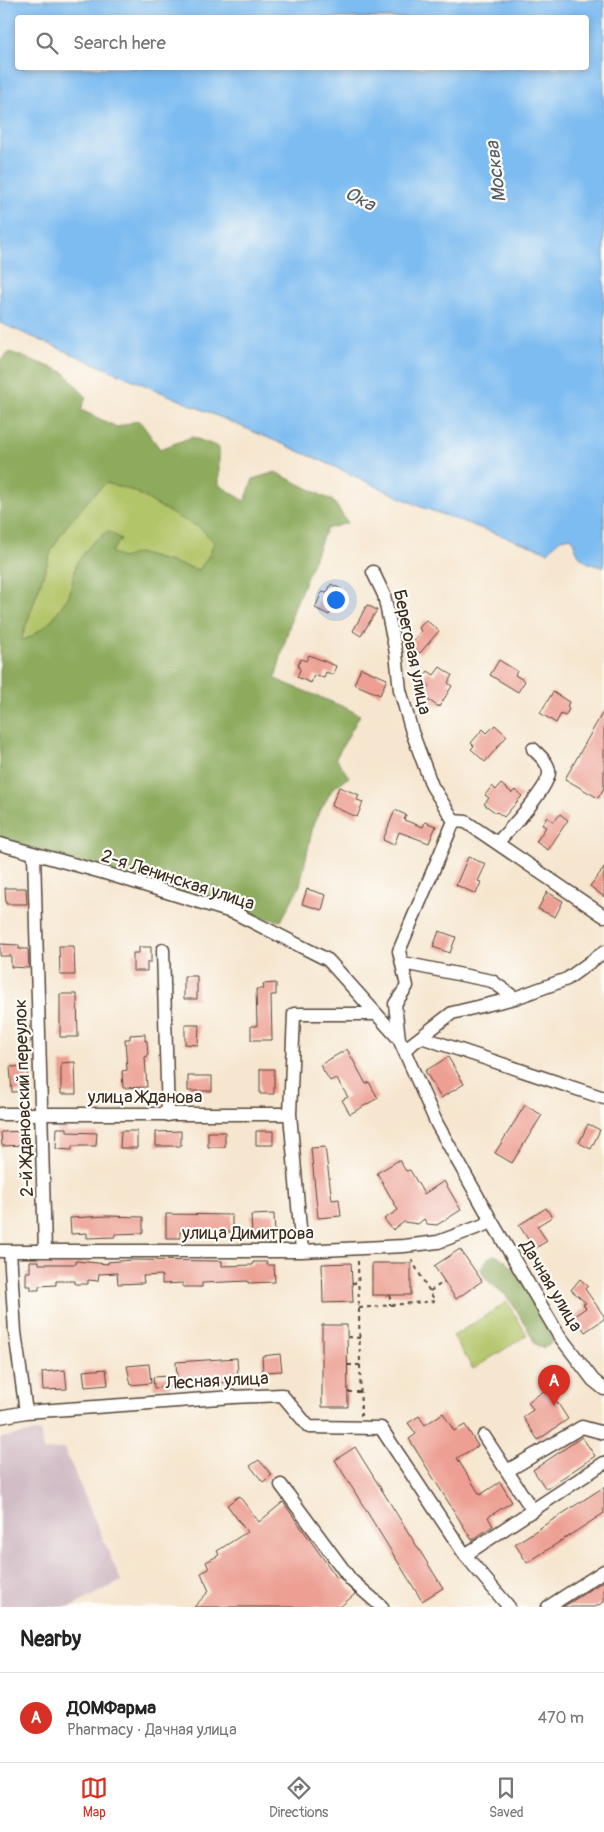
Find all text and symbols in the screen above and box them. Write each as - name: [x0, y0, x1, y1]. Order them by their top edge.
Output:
- search box: [15, 15, 589, 70]
- icon: search: [33, 29, 61, 57]
- text: Search here: [73, 31, 166, 55]
- water label: Москва: [480, 139, 512, 204]
- water label: Ока: [341, 181, 380, 217]
- your location: [323, 587, 349, 613]
- street label: Береговая улица: [388, 587, 436, 717]
- street label: 2-я Ленинская улица: [98, 844, 258, 916]
- street label: 2-й Ждановский переулок: [9, 999, 39, 1197]
- street label: улица Жданова: [87, 1086, 202, 1109]
- street label: улица Димитрова: [181, 1222, 314, 1245]
- street label: Дачная улица: [514, 1235, 587, 1336]
- pin: A: [538, 1365, 570, 1406]
- street label: Лесная улица: [164, 1367, 269, 1395]
- text: Nearby: [20, 1626, 81, 1653]
- text: ДОМФарма: [67, 1696, 156, 1720]
- text: A: [31, 1708, 41, 1728]
- text: 470 m: [538, 1708, 584, 1728]
- text: Pharmacy · Дачная улица: [67, 1720, 237, 1740]
- tab: Map: [80, 1774, 108, 1821]
- tab: Directions: [269, 1774, 328, 1821]
- tab: Saved: [489, 1774, 524, 1821]

